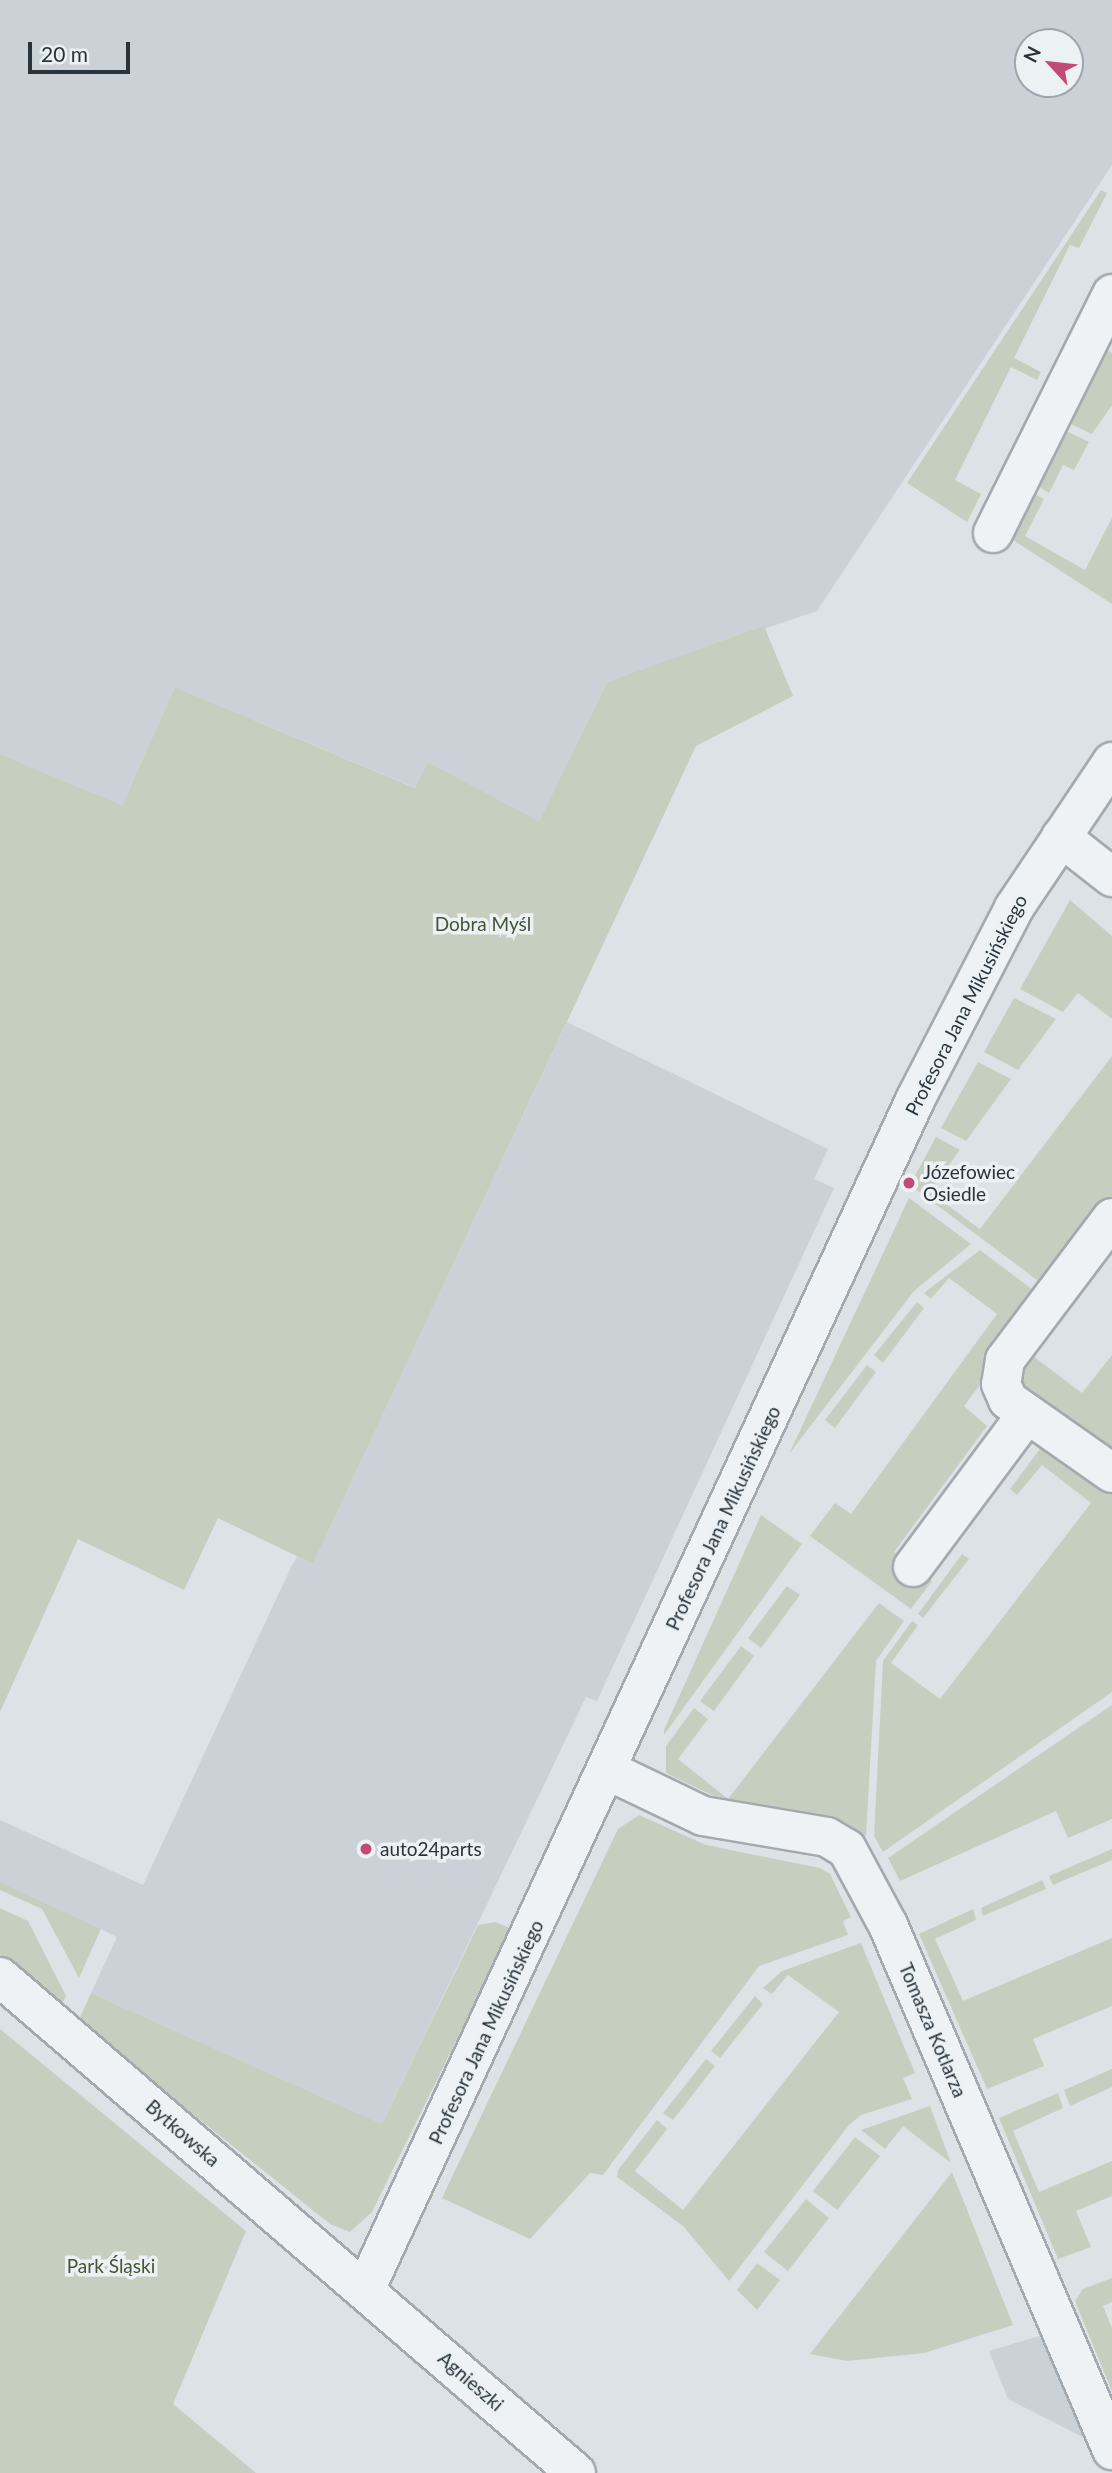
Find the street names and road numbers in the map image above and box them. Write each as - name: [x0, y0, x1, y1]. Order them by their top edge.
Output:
- street label: Profesora Jana Mikusińskiego: [900, 890, 1032, 1120]
- street label: Profesora Jana Mikusińskiego: [661, 1402, 785, 1634]
- street label: Profesora Jana Mikusińskiego: [424, 1916, 548, 2148]
- street label: Tomasza Kotlarza: [894, 1959, 972, 2101]
- street label: Bytkowska: [141, 2095, 225, 2171]
- street label: Agnieszki: [434, 2346, 508, 2416]

